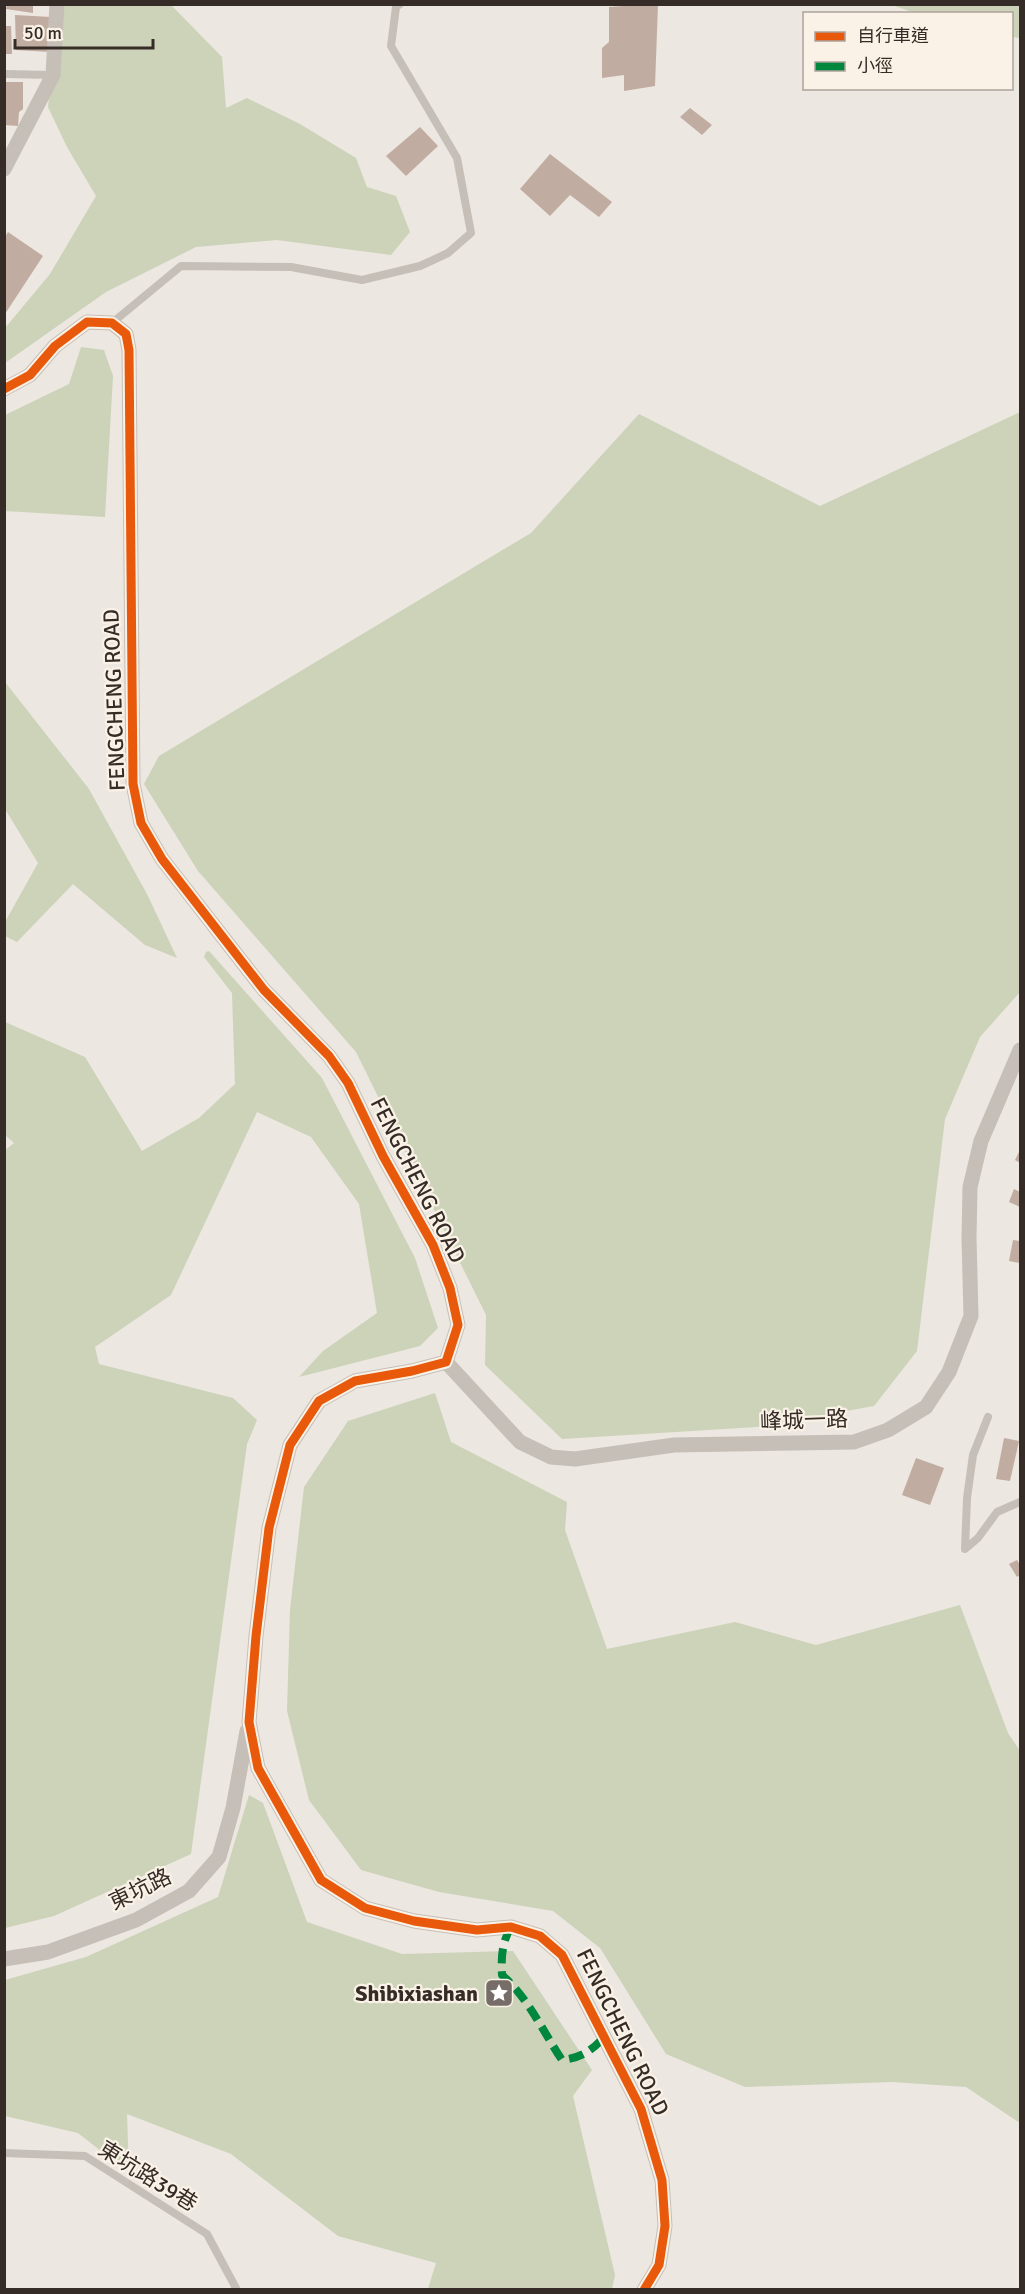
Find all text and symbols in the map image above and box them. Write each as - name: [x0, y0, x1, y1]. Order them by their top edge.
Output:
- scale bar: [15, 12, 153, 50]
- legend: [803, 12, 1013, 90]
- text: 50 m: [24, 22, 62, 44]
- text: 自行車道: [857, 25, 929, 47]
- text: 小徑: [857, 55, 893, 77]
- street label: FENGCHENG ROAD: [97, 608, 131, 792]
- street label: FENGCHENG ROAD: [365, 1093, 471, 1267]
- street label: 峰城一路: [760, 1405, 848, 1435]
- street label: 東坑路: [104, 1862, 176, 1916]
- street label: FENGCHENG ROAD: [571, 1944, 675, 2120]
- place icon: Shibixiashan: [483, 1977, 515, 2009]
- place label: Shibixiashan: [355, 1980, 478, 2007]
- street label: 東坑路39巷: [93, 2135, 203, 2217]

